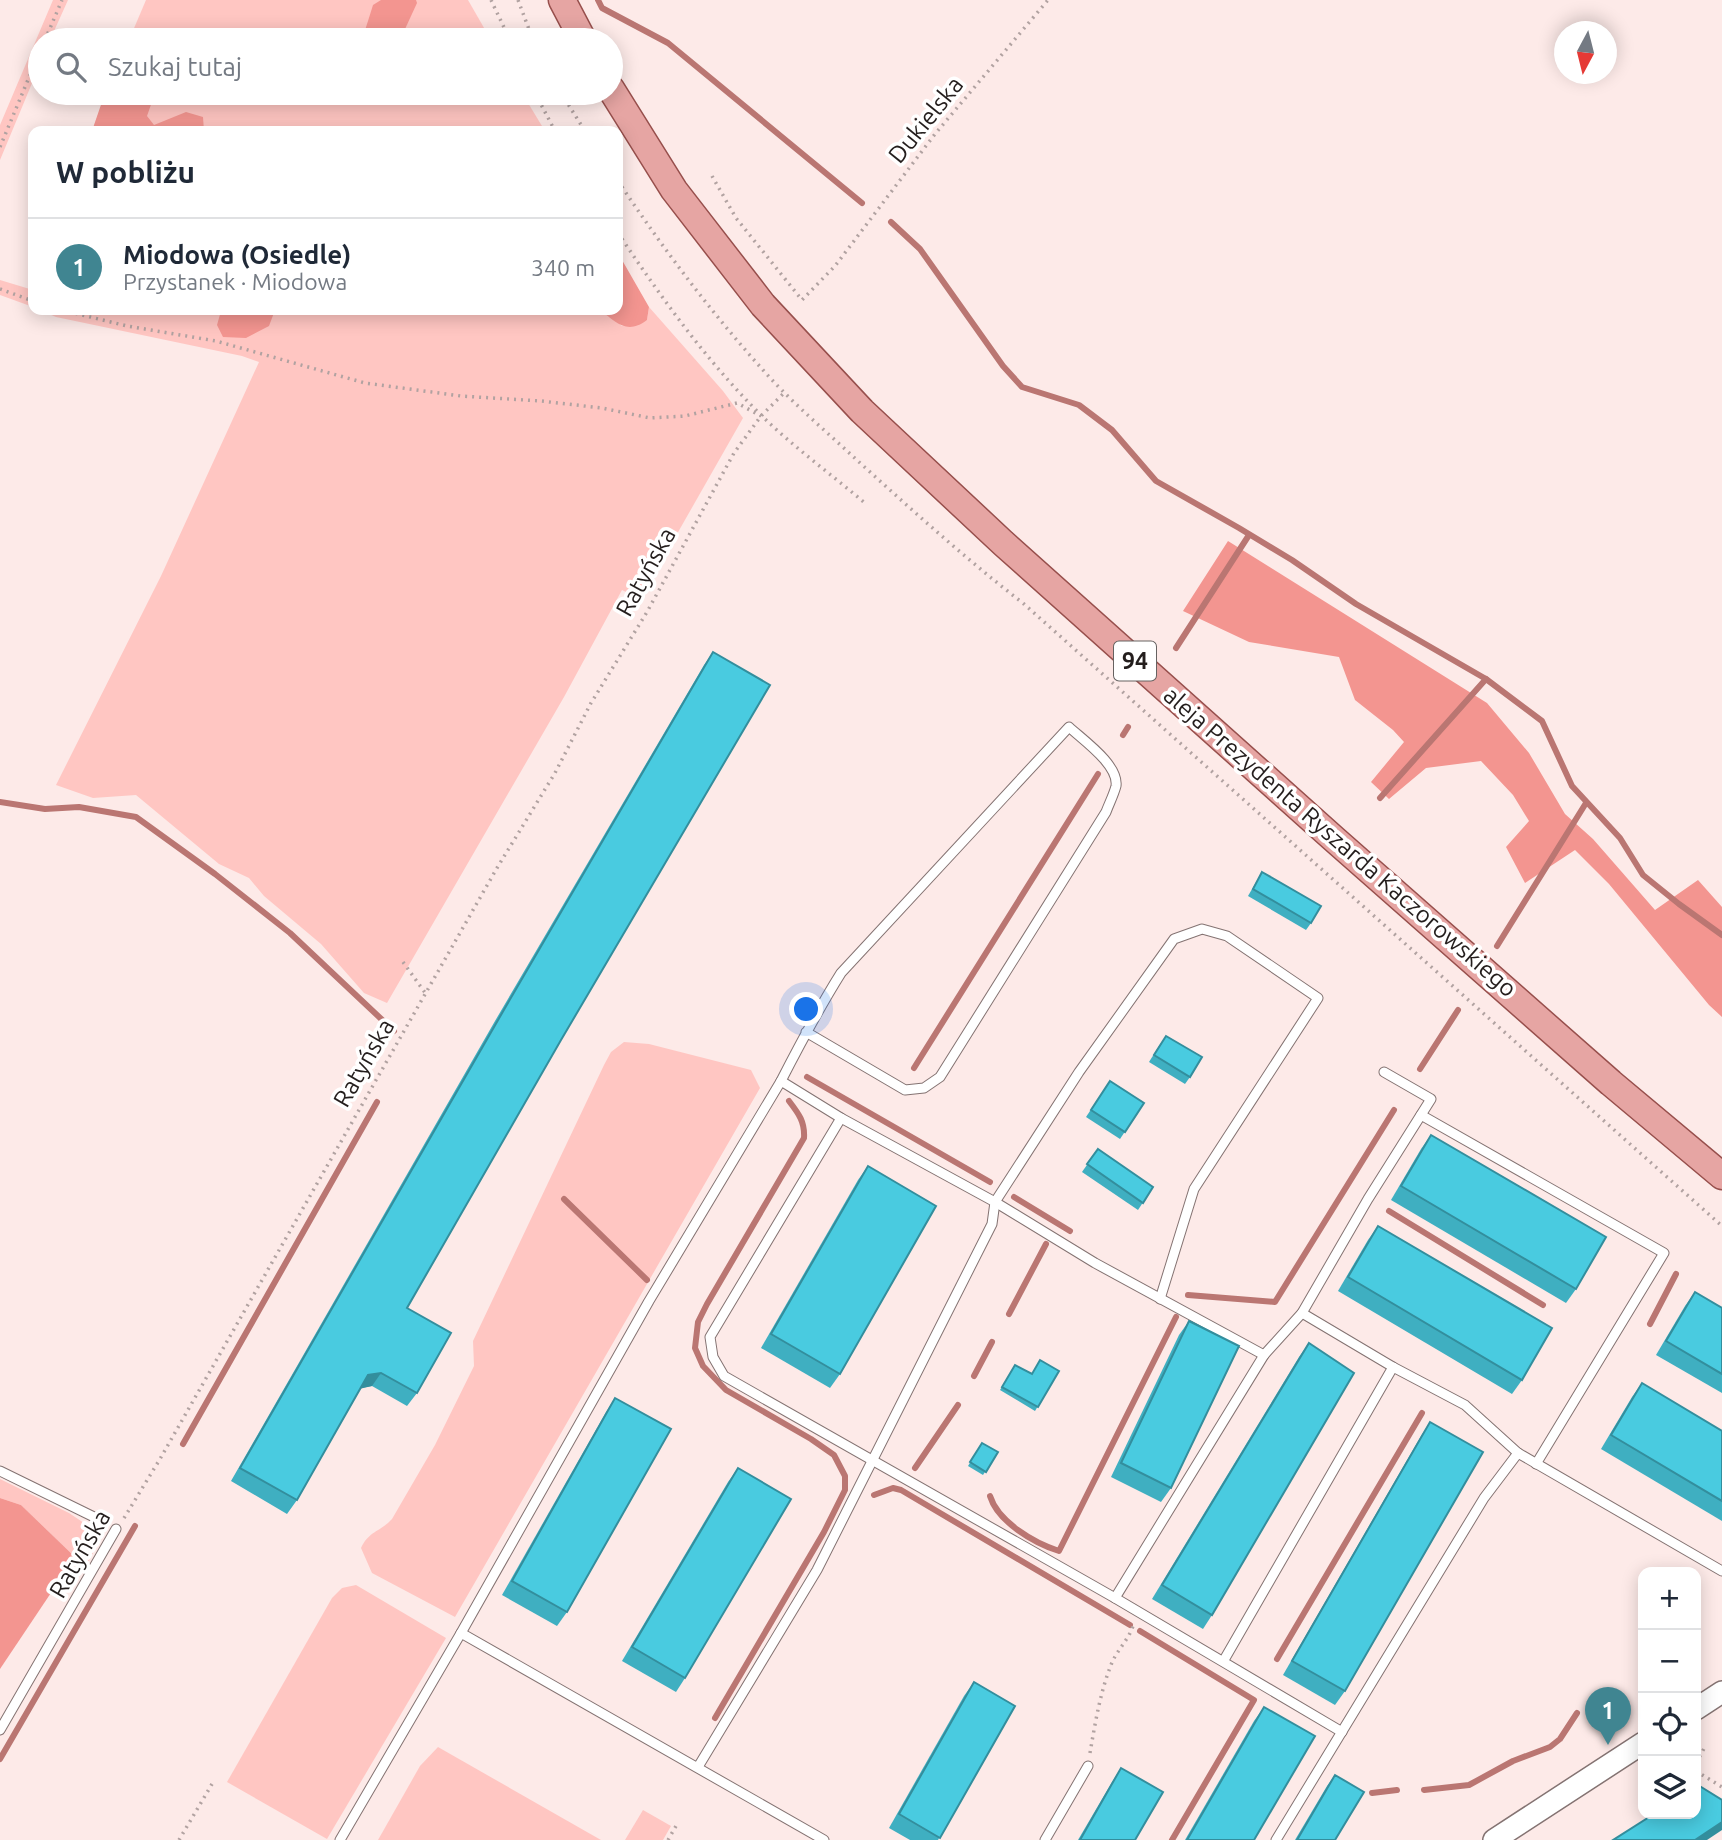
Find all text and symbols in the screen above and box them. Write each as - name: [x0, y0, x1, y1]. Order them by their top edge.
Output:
- north arrow: [1554, 21, 1617, 84]
- search box: [28, 28, 623, 105]
- icon: search: [52, 48, 90, 86]
- text: Szukaj tutaj: [108, 52, 242, 81]
- street label: Dukielska: [883, 71, 969, 168]
- text: W pobliżu: [56, 155, 195, 189]
- text: Miodowa (Osiedle): [123, 240, 351, 269]
- text: 1: [73, 255, 85, 280]
- text: 340 m: [531, 255, 595, 280]
- text: Przystanek · Miodowa: [123, 269, 347, 294]
- street label: Ratyńska: [610, 523, 681, 621]
- road number: 94: [1114, 642, 1156, 680]
- street label: aleja Prezydenta Ryszarda Kaczorowskiego: [1159, 681, 1522, 1002]
- your location: [789, 992, 823, 1026]
- street label: Ratyńska: [328, 1014, 399, 1111]
- street label: Ratyńska: [44, 1505, 115, 1602]
- map controls: [1638, 1567, 1701, 1819]
- button: +: [1638, 1567, 1701, 1630]
- button: −: [1638, 1630, 1701, 1693]
- pin: 1: [1585, 1687, 1631, 1745]
- button: locate: [1638, 1693, 1701, 1756]
- button: layers: [1638, 1756, 1701, 1819]

